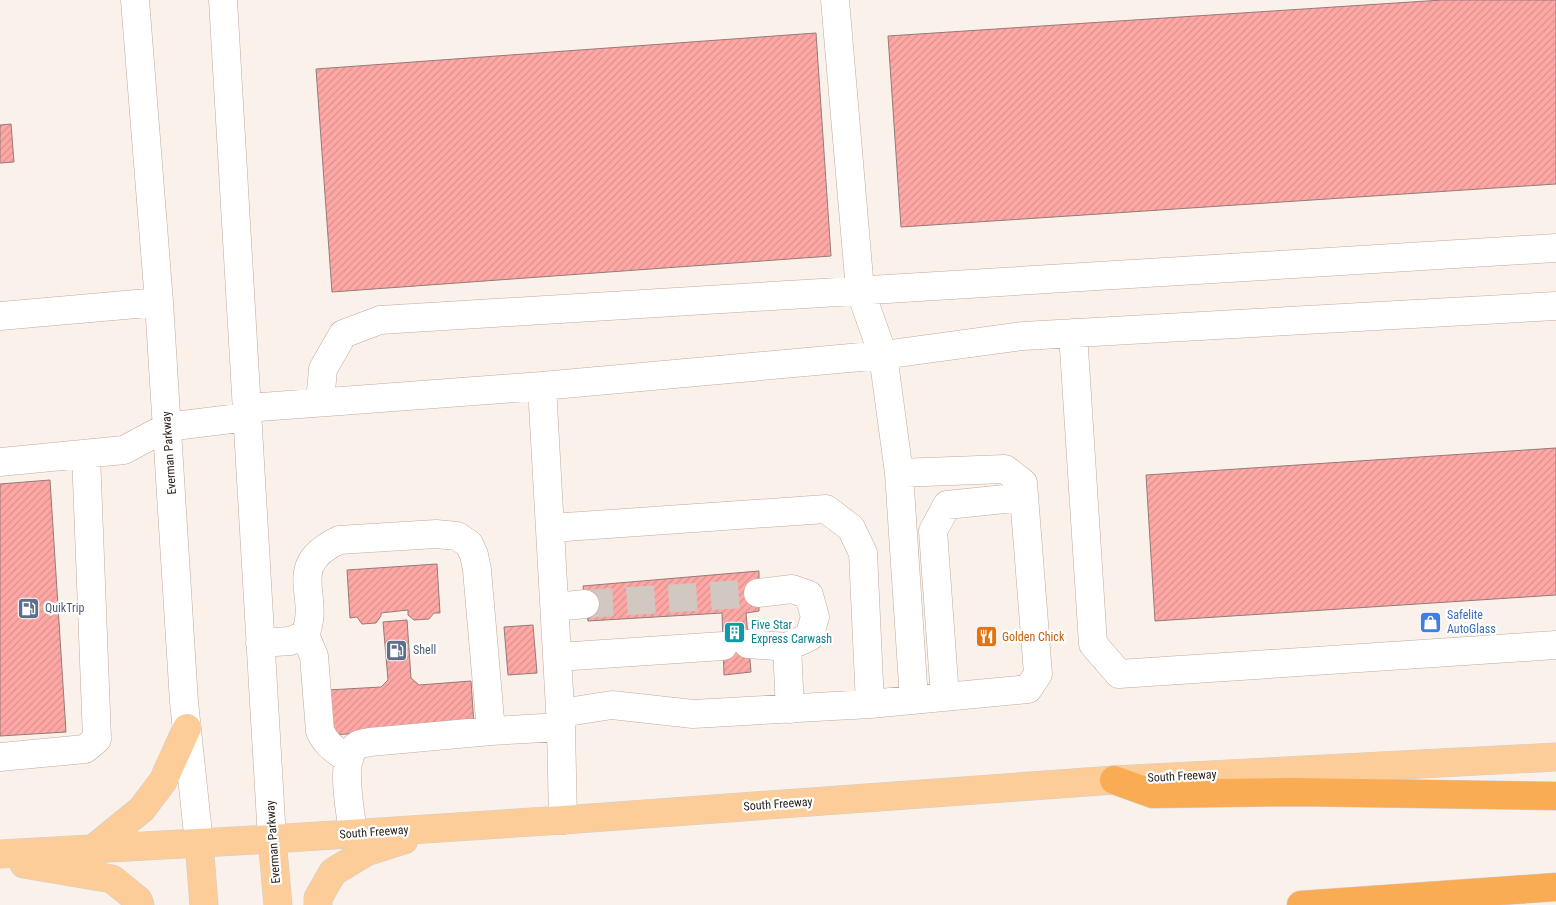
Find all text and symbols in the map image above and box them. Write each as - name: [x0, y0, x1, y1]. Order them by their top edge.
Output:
- street label: Everman Parkway: [159, 411, 179, 495]
- fuel station icon: QuikTrip: [17, 596, 41, 620]
- place label: QuikTrip: [45, 601, 84, 615]
- place label: Safelite AutoGlass: [1447, 608, 1496, 636]
- shop icon: Safelite AutoGlass: [1419, 610, 1443, 634]
- place label: Five Star Express Carwash: [751, 618, 832, 646]
- building icon: Five Star Express Carwash: [723, 620, 747, 644]
- restaurant icon: Golden Chick: [974, 625, 998, 649]
- place label: Golden Chick: [1002, 630, 1065, 644]
- fuel station icon: Shell: [385, 638, 409, 662]
- place label: Shell: [413, 643, 436, 657]
- street label: South Freeway: [1147, 767, 1217, 785]
- street label: South Freeway: [743, 795, 813, 813]
- street label: Everman Parkway: [263, 800, 283, 884]
- street label: South Freeway: [339, 823, 409, 841]

